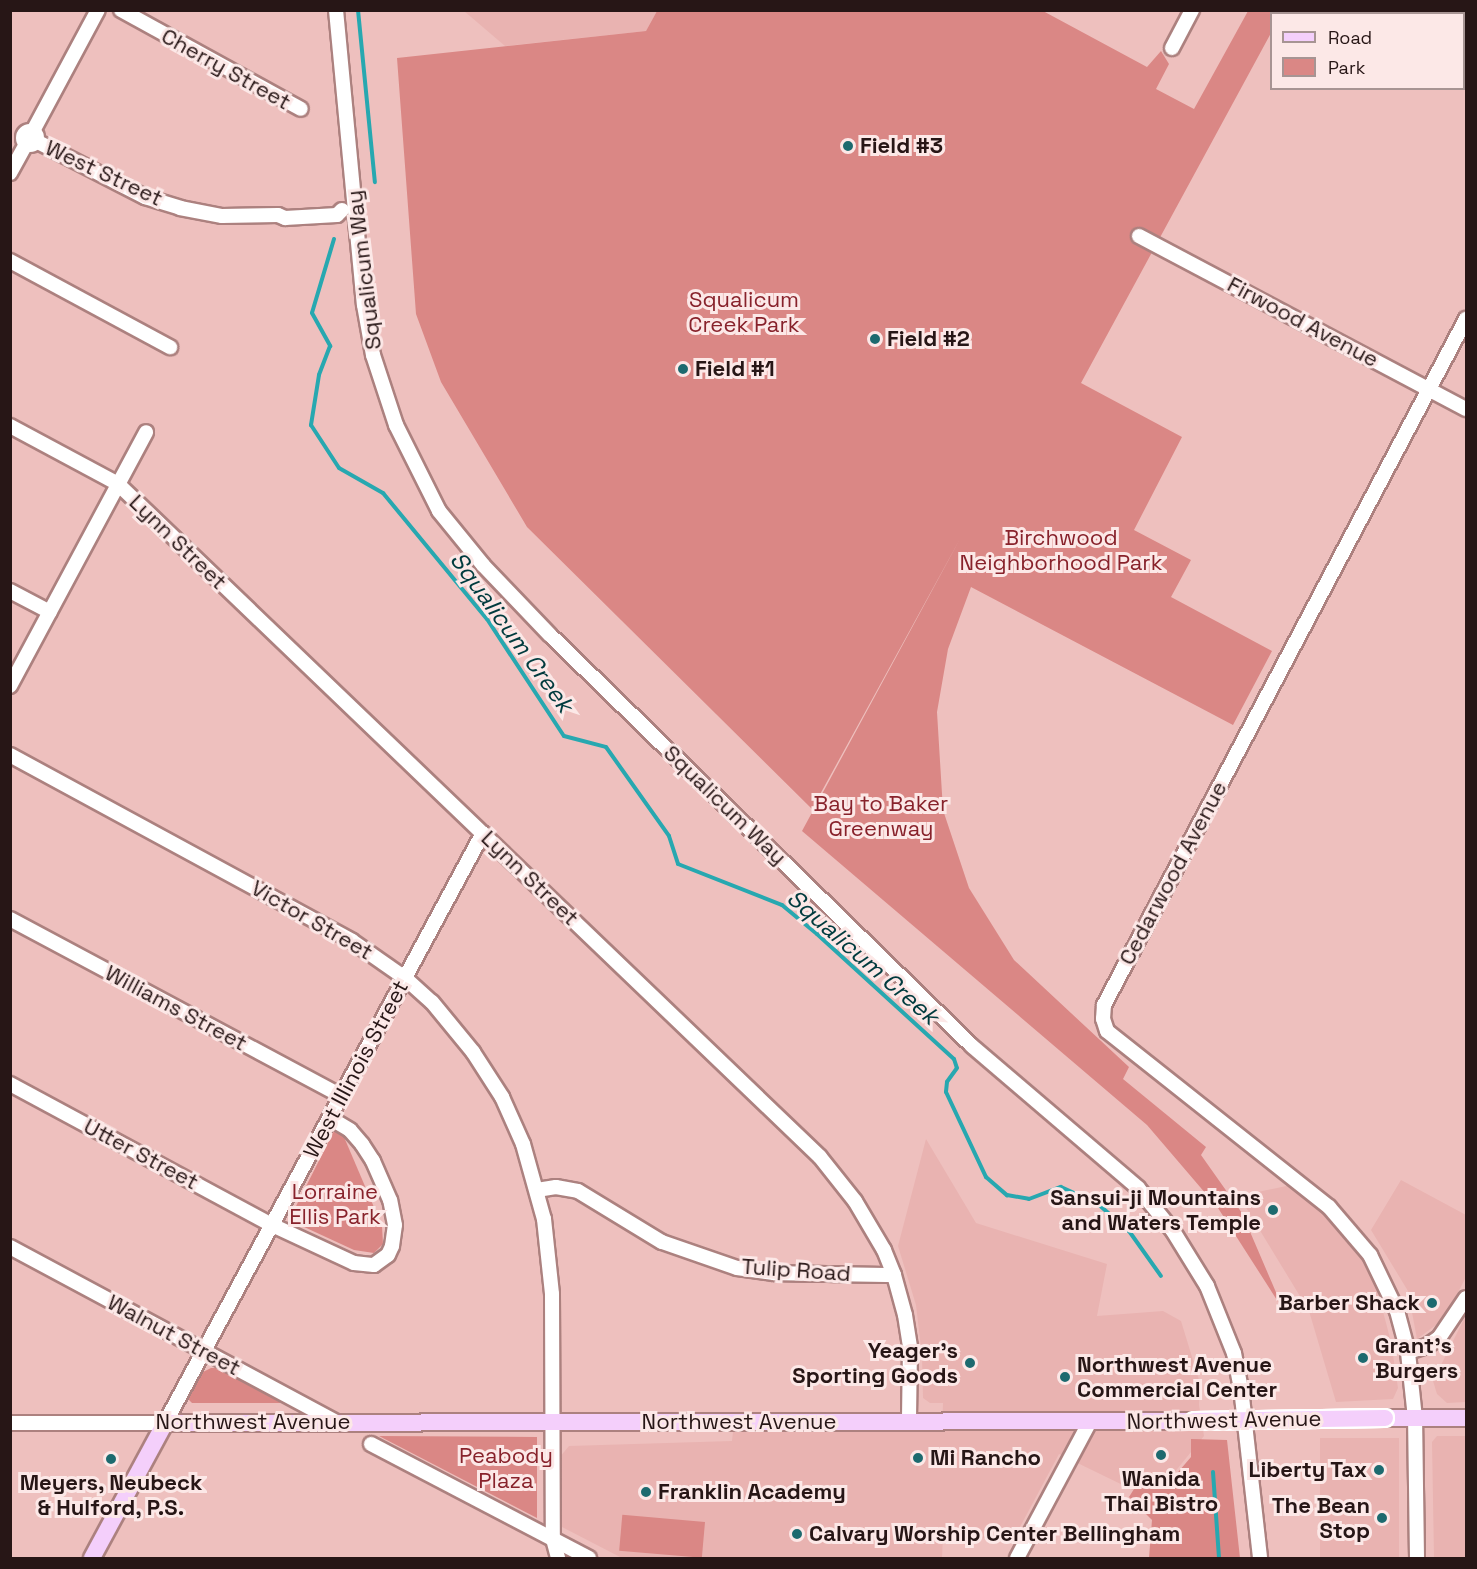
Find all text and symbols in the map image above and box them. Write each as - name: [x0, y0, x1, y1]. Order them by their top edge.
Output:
- legend: [1270, 12, 1465, 90]
- street label: Cherry Street: [157, 23, 295, 115]
- text: Road: [1328, 26, 1372, 49]
- text: Park: [1328, 56, 1365, 79]
- place label: Field #3: [860, 133, 943, 159]
- street label: West Street: [41, 134, 167, 212]
- marker: Field #3: [841, 139, 855, 153]
- street label: Squalicum Way: [341, 189, 387, 351]
- street label: Firwood Avenue: [1223, 271, 1383, 373]
- park label: Squalicum Creek Park: [688, 286, 800, 338]
- place label: Field #2: [887, 326, 970, 352]
- marker: Field #2: [868, 332, 882, 346]
- place label: Field #1: [695, 356, 775, 382]
- marker: Field #1: [676, 362, 690, 376]
- street label: Lynn Street: [124, 489, 232, 595]
- park label: Birchwood Neighborhood Park: [960, 524, 1162, 576]
- water label: Squalicum Creek: [444, 546, 580, 718]
- street label: Squalicum Way: [658, 740, 792, 870]
- street label: Cedarwood Avenue: [1113, 777, 1233, 969]
- park label: Bay to Baker Greenway: [814, 790, 948, 842]
- street label: Lynn Street: [476, 825, 584, 931]
- street label: Victor Street: [246, 875, 378, 965]
- water label: Squalicum Creek: [781, 883, 945, 1031]
- street label: Williams Street: [101, 960, 251, 1056]
- street label: West Illinois Street: [298, 976, 414, 1162]
- street label: Utter Street: [79, 1113, 203, 1195]
- park label: Lorraine Ellis Park: [289, 1178, 381, 1230]
- place label: Sansui-ji Mountains and Waters Temple: [1050, 1184, 1261, 1236]
- marker: Sansui-ji Mountains and Waters Temple: [1266, 1203, 1280, 1217]
- street label: Tulip Road: [741, 1253, 851, 1287]
- street label: Walnut Street: [103, 1289, 245, 1381]
- place label: Barber Shack: [1278, 1290, 1420, 1316]
- marker: Barber Shack: [1425, 1296, 1439, 1310]
- place label: Grant's Burgers: [1375, 1332, 1458, 1384]
- place label: Yeager's Sporting Goods: [792, 1337, 958, 1388]
- place label: Northwest Avenue Commercial Center: [1077, 1351, 1277, 1402]
- marker: Grant's Burgers: [1356, 1351, 1370, 1365]
- marker: Yeager's Sporting Goods: [963, 1356, 977, 1370]
- marker: Northwest Avenue Commercial Center: [1058, 1370, 1072, 1384]
- street label: Northwest Avenue: [1126, 1405, 1322, 1435]
- street label: Northwest Avenue: [155, 1409, 351, 1435]
- street label: Northwest Avenue: [641, 1409, 837, 1435]
- park label: Peabody Plaza: [459, 1442, 553, 1494]
- place label: Mi Rancho: [930, 1445, 1041, 1471]
- marker: Wanida Thai Bistro: [1154, 1448, 1168, 1462]
- marker: Mi Rancho: [911, 1451, 925, 1465]
- marker: Meyers, Neubeck & Hulford, P.S.: [104, 1452, 118, 1466]
- place label: Liberty Tax: [1248, 1457, 1367, 1483]
- marker: Liberty Tax: [1372, 1463, 1386, 1477]
- place label: Wanida Thai Bistro: [1104, 1465, 1218, 1516]
- place label: Meyers, Neubeck & Hulford, P.S.: [19, 1469, 203, 1520]
- place label: Franklin Academy: [658, 1479, 846, 1505]
- marker: Franklin Academy: [639, 1485, 653, 1499]
- place label: The Bean Stop: [1272, 1492, 1370, 1544]
- marker: The Bean Stop: [1375, 1511, 1389, 1525]
- place label: Calvary Worship Center Bellingham: [809, 1521, 1180, 1547]
- marker: Calvary Worship Center Bellingham: [790, 1527, 804, 1541]

